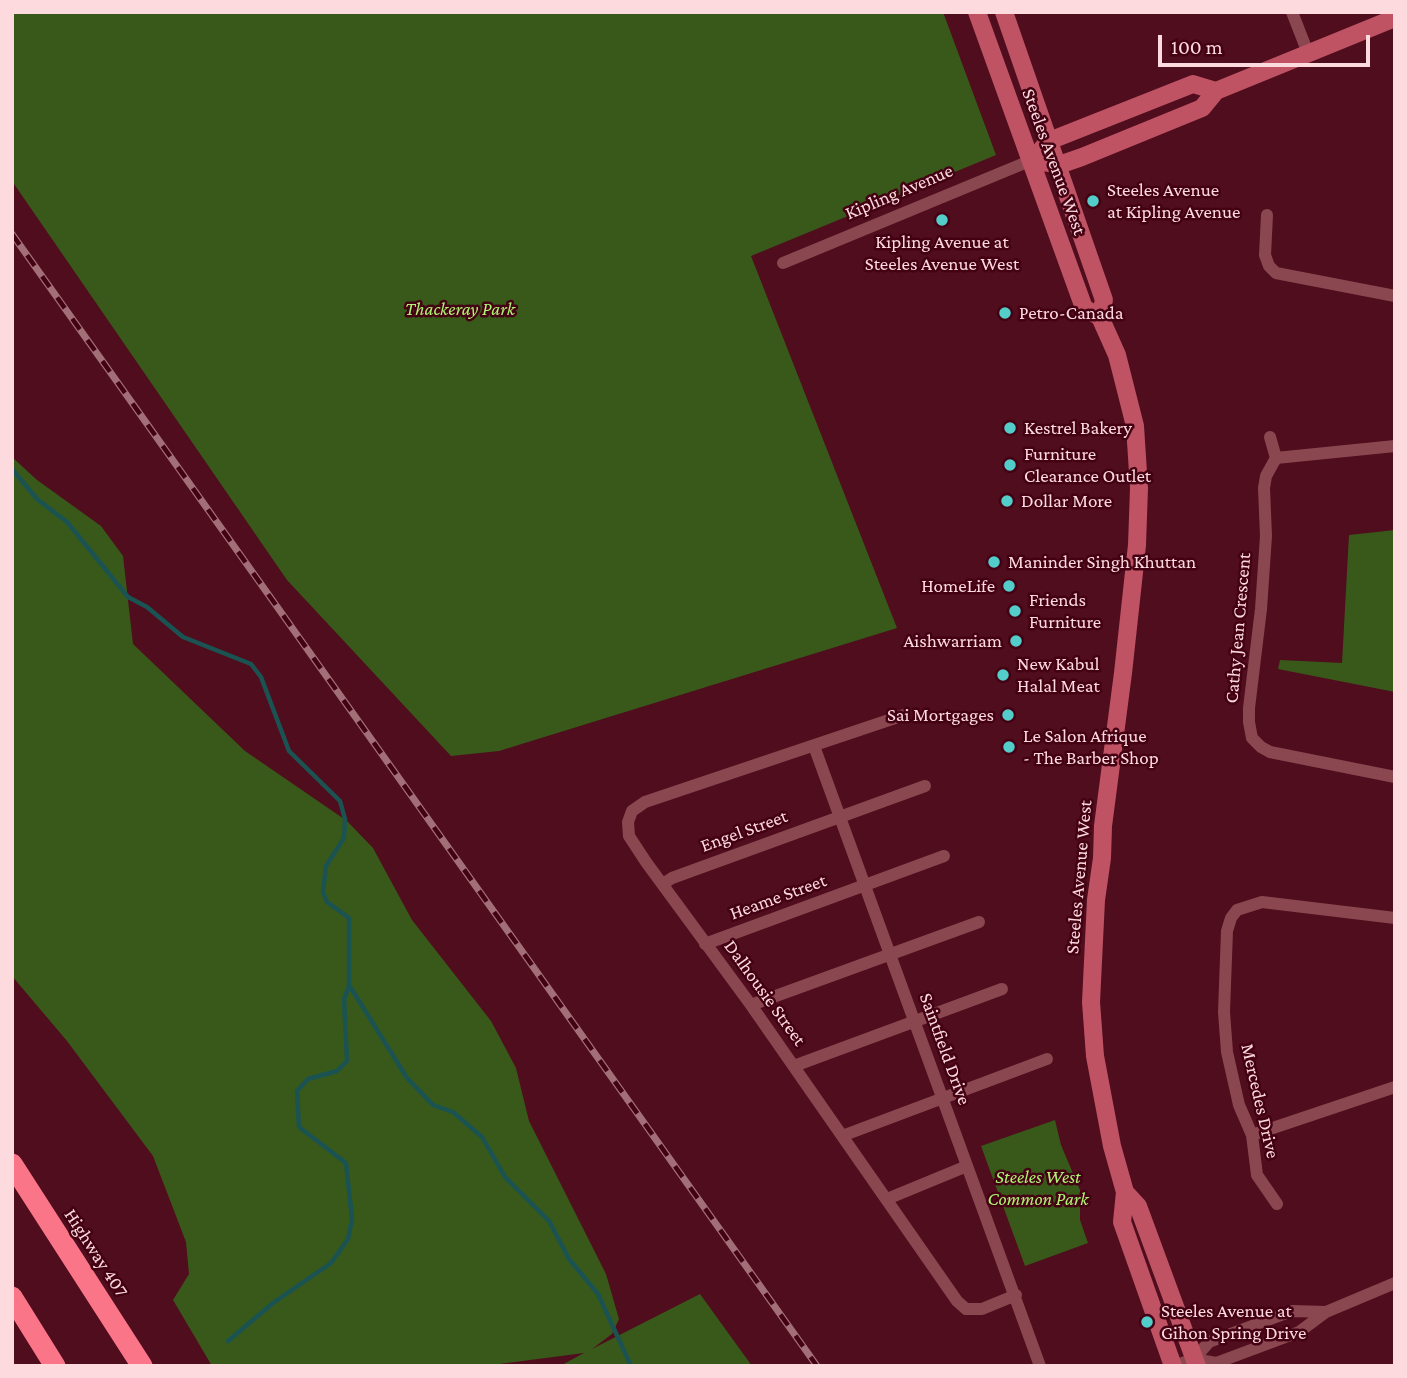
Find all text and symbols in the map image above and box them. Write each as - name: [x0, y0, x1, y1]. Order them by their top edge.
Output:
- scale bar: [1162, 21, 1374, 65]
- text: 100 m: [1171, 35, 1223, 59]
- street label: Steeles Avenue West: [1017, 86, 1091, 238]
- street label: Kipling Avenue: [842, 159, 956, 225]
- place label: Steeles Avenue at Kipling Avenue: [1107, 179, 1240, 223]
- marker: Steeles Avenue at Kipling Avenue: [1085, 193, 1101, 209]
- marker: Kipling Avenue at Steeles Avenue West: [934, 212, 950, 228]
- place label: Kipling Avenue at Steeles Avenue West: [865, 231, 1019, 275]
- park label: Thackeray Park: [405, 298, 515, 320]
- place label: Petro-Canada: [1019, 302, 1124, 324]
- marker: Petro-Canada: [997, 305, 1013, 321]
- place label: Kestrel Bakery: [1024, 417, 1132, 439]
- marker: Kestrel Bakery: [1002, 420, 1018, 436]
- place label: Furniture Clearance Outlet: [1024, 443, 1151, 487]
- marker: Furniture Clearance Outlet: [1002, 457, 1018, 473]
- place label: Dollar More: [1021, 490, 1112, 512]
- marker: Dollar More: [999, 493, 1015, 509]
- place label: Maninder Singh Khuttan: [1008, 551, 1196, 573]
- street label: Cathy Jean Crescent: [1220, 552, 1256, 704]
- marker: Maninder Singh Khuttan: [986, 554, 1002, 570]
- place label: HomeLife: [921, 575, 995, 597]
- marker: HomeLife: [1001, 578, 1017, 594]
- place label: Friends Furniture: [1029, 589, 1101, 633]
- marker: Friends Furniture: [1007, 603, 1023, 619]
- place label: Aishwarriam: [903, 630, 1002, 652]
- marker: Aishwarriam: [1008, 633, 1024, 649]
- place label: New Kabul Halal Meat: [1017, 653, 1100, 697]
- marker: New Kabul Halal Meat: [995, 667, 1011, 683]
- place label: Sai Mortgages: [887, 704, 994, 726]
- marker: Sai Mortgages: [1000, 707, 1016, 723]
- place label: Le Salon Afrique - The Barber Shop: [1023, 725, 1159, 769]
- marker: Le Salon Afrique - The Barber Shop: [1001, 739, 1017, 755]
- street label: Steeles Avenue West: [1061, 799, 1097, 955]
- street label: Engel Street: [697, 805, 791, 857]
- street label: Heame Street: [727, 869, 829, 925]
- street label: Dalhousie Street: [719, 936, 811, 1050]
- street label: Saintfield Drive: [914, 990, 976, 1108]
- street label: Mercedes Drive: [1236, 1041, 1284, 1161]
- park label: Steeles West Common Park: [987, 1166, 1089, 1210]
- street label: Highway 407: [59, 1205, 133, 1301]
- place label: Steeles Avenue at Gihon Spring Drive: [1161, 1300, 1306, 1344]
- marker: Steeles Avenue at Gihon Spring Drive: [1139, 1314, 1155, 1330]

